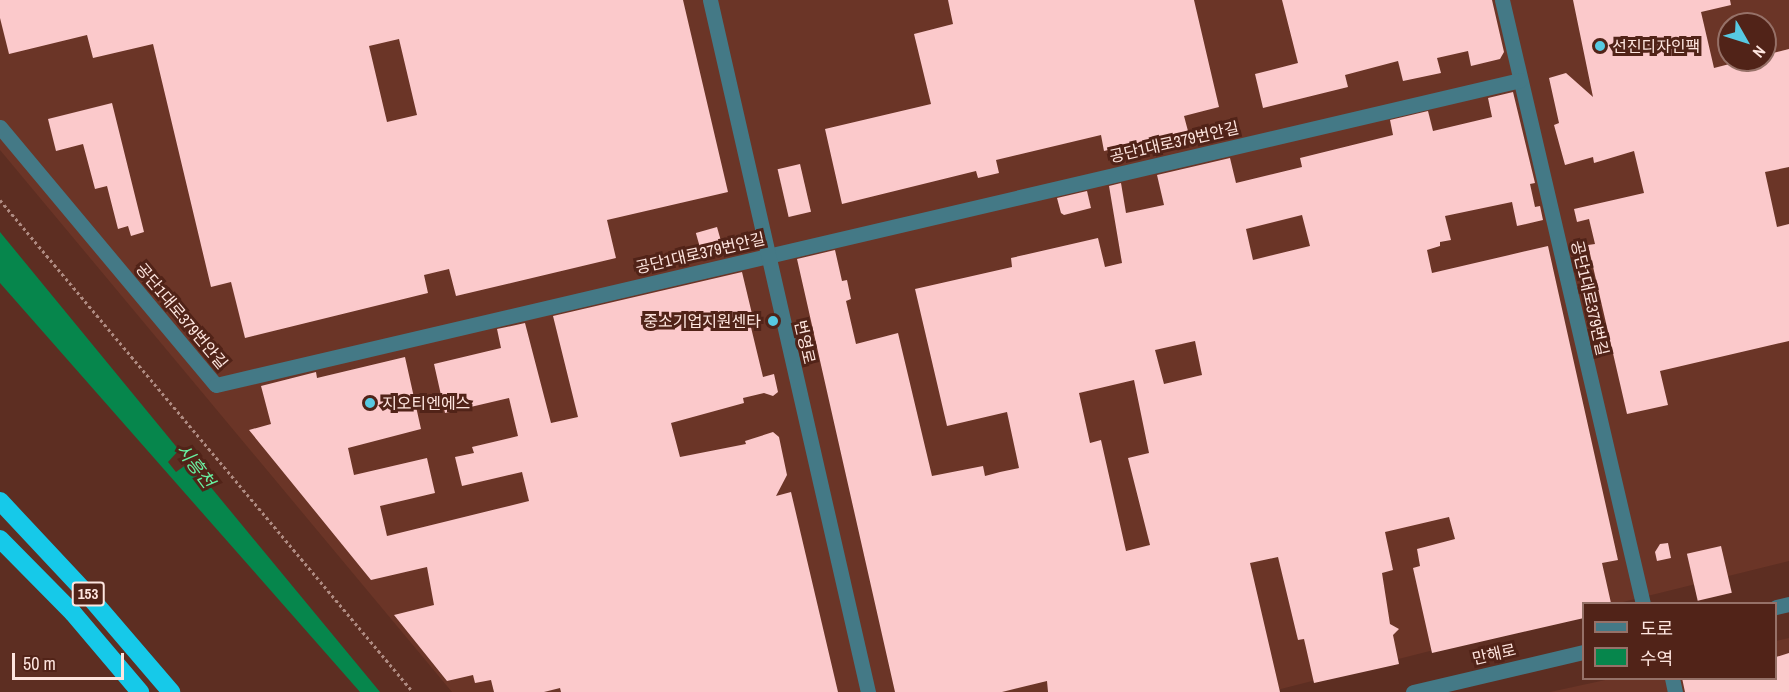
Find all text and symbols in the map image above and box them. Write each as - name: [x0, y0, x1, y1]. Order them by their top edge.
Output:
- north arrow: [1717, 12, 1777, 72]
- place label: 선진디자인팩: [1612, 36, 1700, 56]
- marker: 선진디자인팩: [1593, 39, 1607, 53]
- text: N: [1748, 41, 1771, 63]
- street label: 공단1대로379번안길: [1107, 118, 1241, 166]
- street label: 공단1대로379번안길: [633, 229, 767, 277]
- street label: 공단1대로379번길: [1567, 239, 1613, 357]
- street label: 공단1대로379번안길: [132, 259, 232, 373]
- place label: 중소기업지원센타: [643, 311, 761, 331]
- marker: 중소기업지원센타: [766, 314, 780, 328]
- street label: 번영로: [791, 318, 819, 366]
- place label: 지오티엔에스: [382, 393, 470, 413]
- marker: 지오티엔에스: [363, 396, 377, 410]
- water label: 시흥천: [171, 440, 219, 492]
- road number: 153: [72, 582, 104, 606]
- legend: [1582, 602, 1777, 680]
- text: 도로: [1640, 616, 1673, 641]
- street label: 만해로: [1470, 640, 1518, 668]
- scale bar: [15, 641, 128, 679]
- text: 수역: [1640, 646, 1673, 671]
- text: 50 m: [23, 651, 56, 676]

